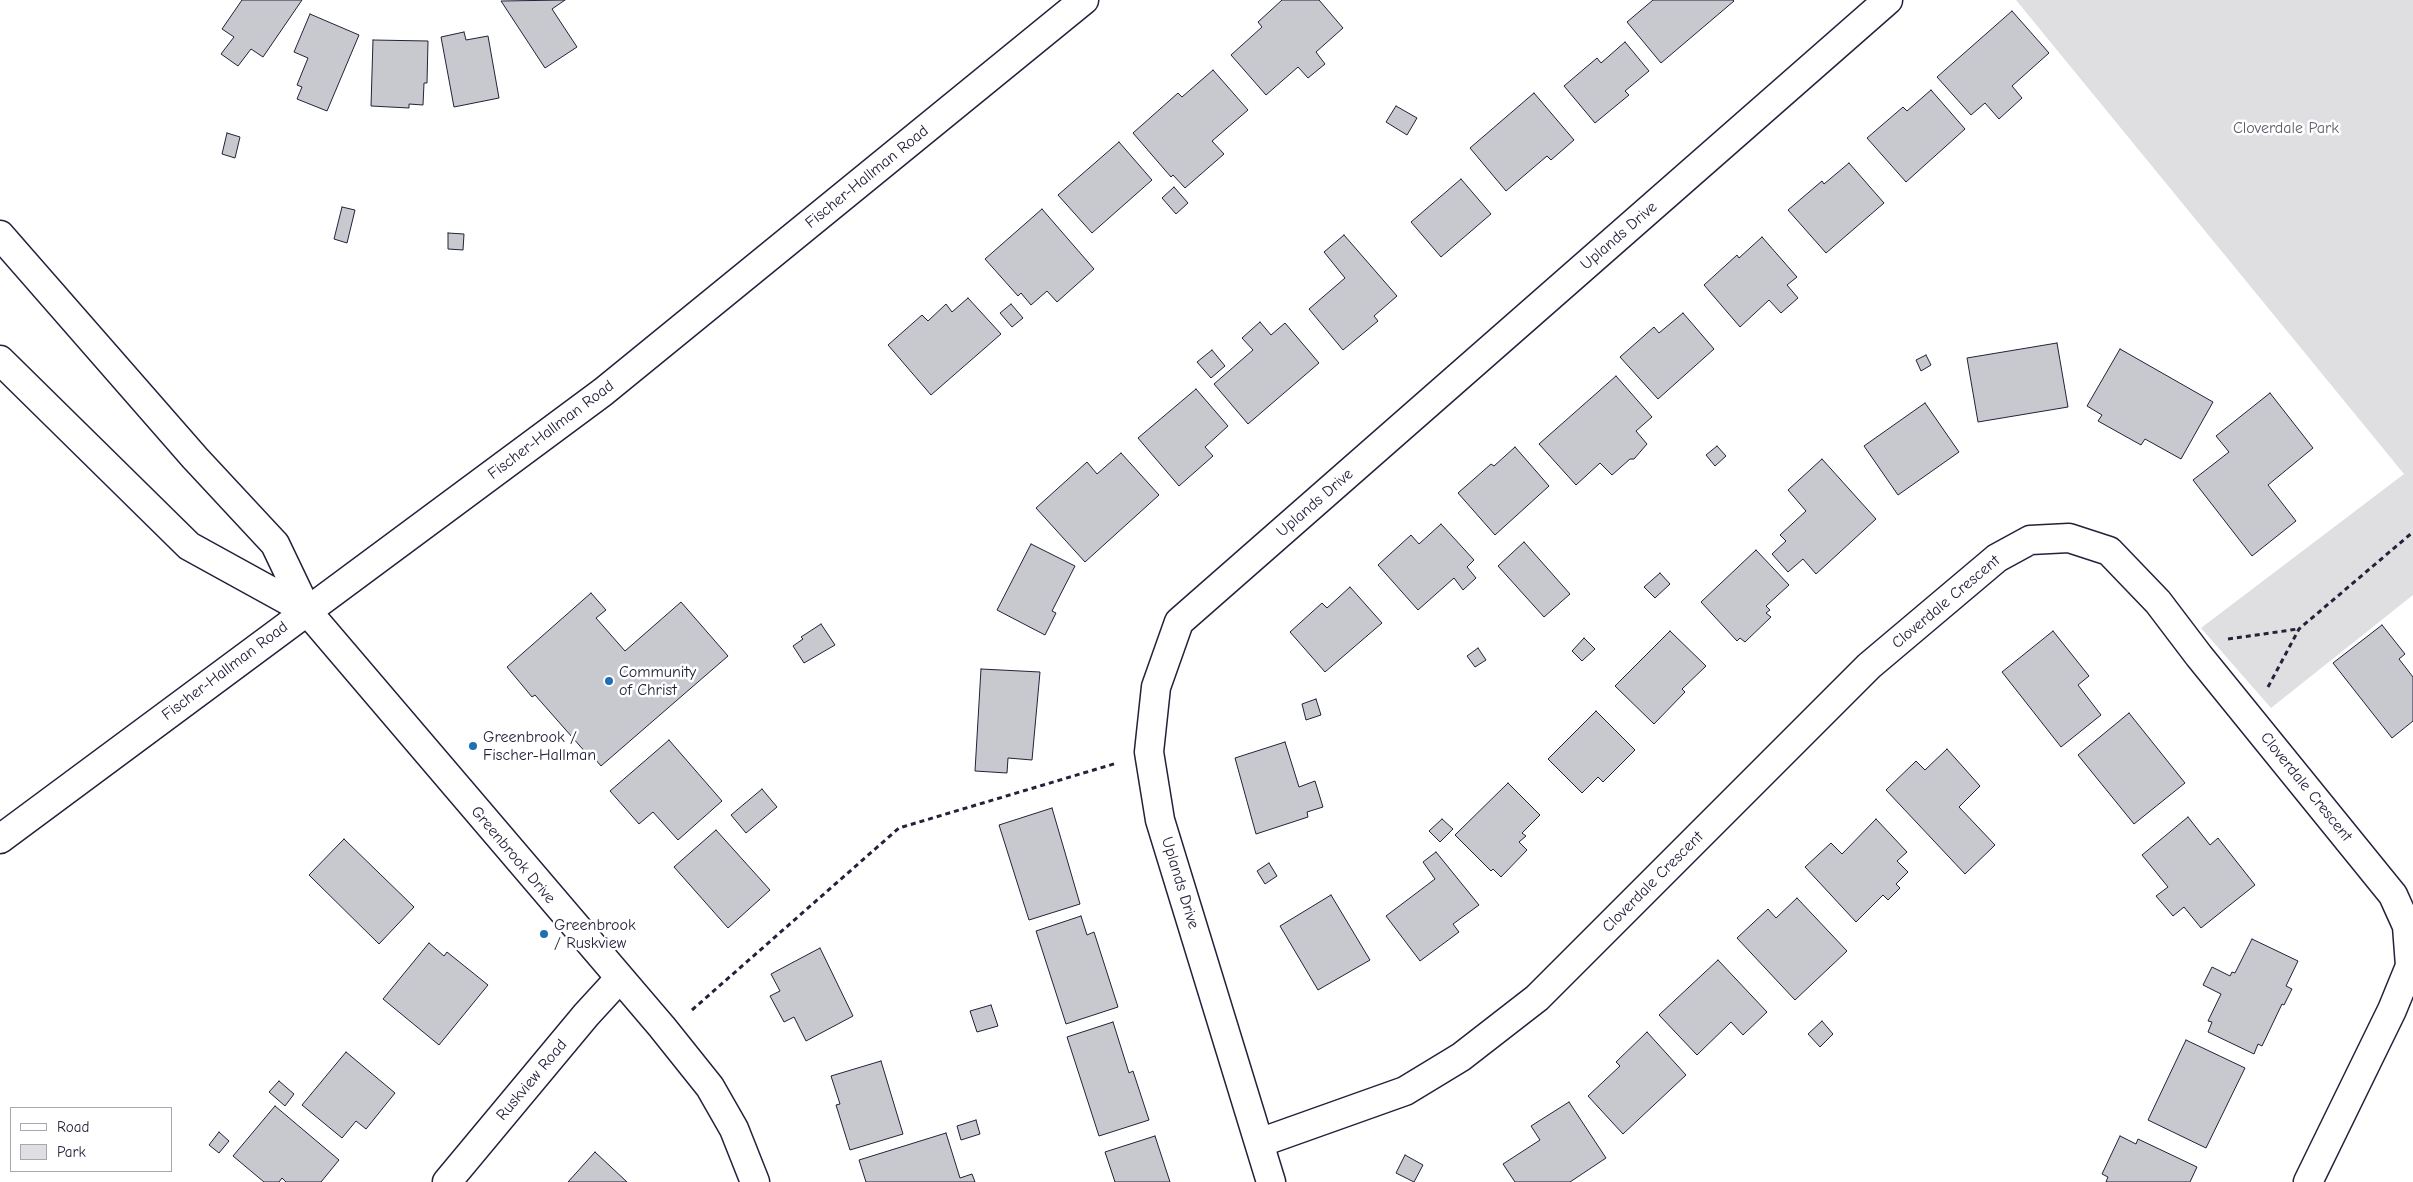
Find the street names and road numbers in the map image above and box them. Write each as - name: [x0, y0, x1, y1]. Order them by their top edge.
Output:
- street label: Fischer-Hallman Road: [802, 121, 932, 233]
- street label: Uplands Drive: [1577, 198, 1661, 274]
- street label: Fischer-Hallman Road: [484, 376, 618, 484]
- street label: Uplands Drive: [1273, 465, 1357, 541]
- street label: Cloverdale Crescent: [1888, 551, 2004, 653]
- street label: Fischer-Hallman Road: [158, 617, 292, 725]
- street label: Cloverdale Crescent: [2256, 728, 2356, 846]
- street label: Greenbrook Drive: [467, 802, 559, 908]
- street label: Cloverdale Crescent: [1598, 827, 1708, 937]
- street label: Uplands Drive: [1157, 835, 1203, 931]
- street label: Ruskview Road: [493, 1036, 571, 1124]

